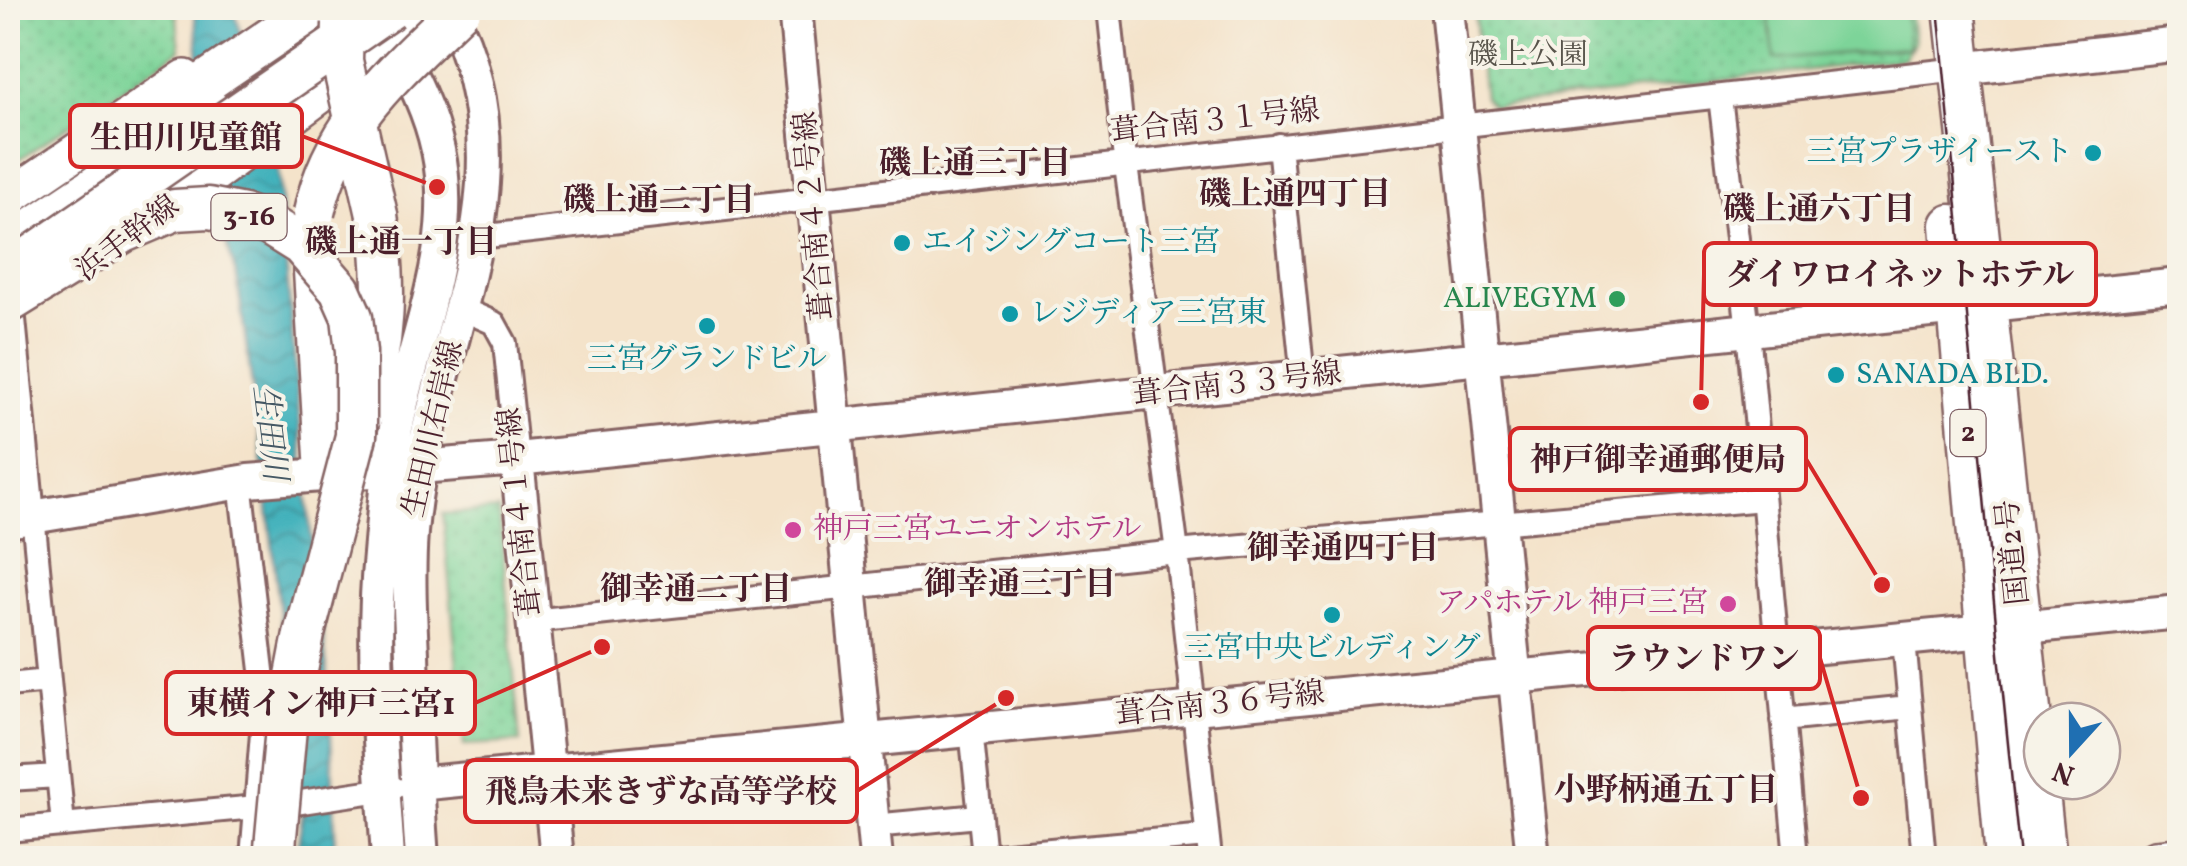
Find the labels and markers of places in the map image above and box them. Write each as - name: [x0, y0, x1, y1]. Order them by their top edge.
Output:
- callout: 生田川児童館: [70, 105, 302, 167]
- place label: 三宮プラザイースト: [1807, 132, 2073, 174]
- marker: 三宮プラザイースト: [2082, 142, 2104, 164]
- place label: エイジングコート三宮: [922, 222, 1220, 264]
- marker: エイジングコート三宮: [891, 232, 913, 254]
- callout: ダイワロイネットホテル: [1704, 243, 2096, 305]
- place label: ALIVEGYM: [1443, 278, 1597, 320]
- marker: ALIVEGYM: [1606, 288, 1628, 310]
- place label: レジディア三宮東: [1030, 293, 1267, 335]
- marker: レジディア三宮東: [999, 303, 1021, 325]
- marker: 三宮グランドビル: [696, 315, 718, 337]
- place label: 三宮グランドビル: [587, 339, 827, 381]
- place label: SANADA BLD.: [1856, 354, 2049, 396]
- marker: SANADA BLD.: [1825, 364, 1847, 386]
- callout: 神戸御幸通郵便局: [1510, 428, 1806, 490]
- place label: 神戸三宮ユニオンホテル: [813, 509, 1142, 551]
- marker: 神戸三宮ユニオンホテル: [782, 519, 804, 541]
- place label: アパホテル 神戸三宮: [1436, 583, 1708, 625]
- marker: アパホテル 神戸三宮: [1717, 593, 1739, 615]
- marker: 三宮中央ビルディング: [1321, 604, 1343, 626]
- callout: ラウンドワン: [1588, 627, 1820, 689]
- place label: 三宮中央ビルディング: [1184, 628, 1481, 670]
- callout: 東横イン神戸三宮1: [166, 672, 475, 734]
- callout: 飛鳥未来きずな高等学校: [465, 760, 857, 822]

